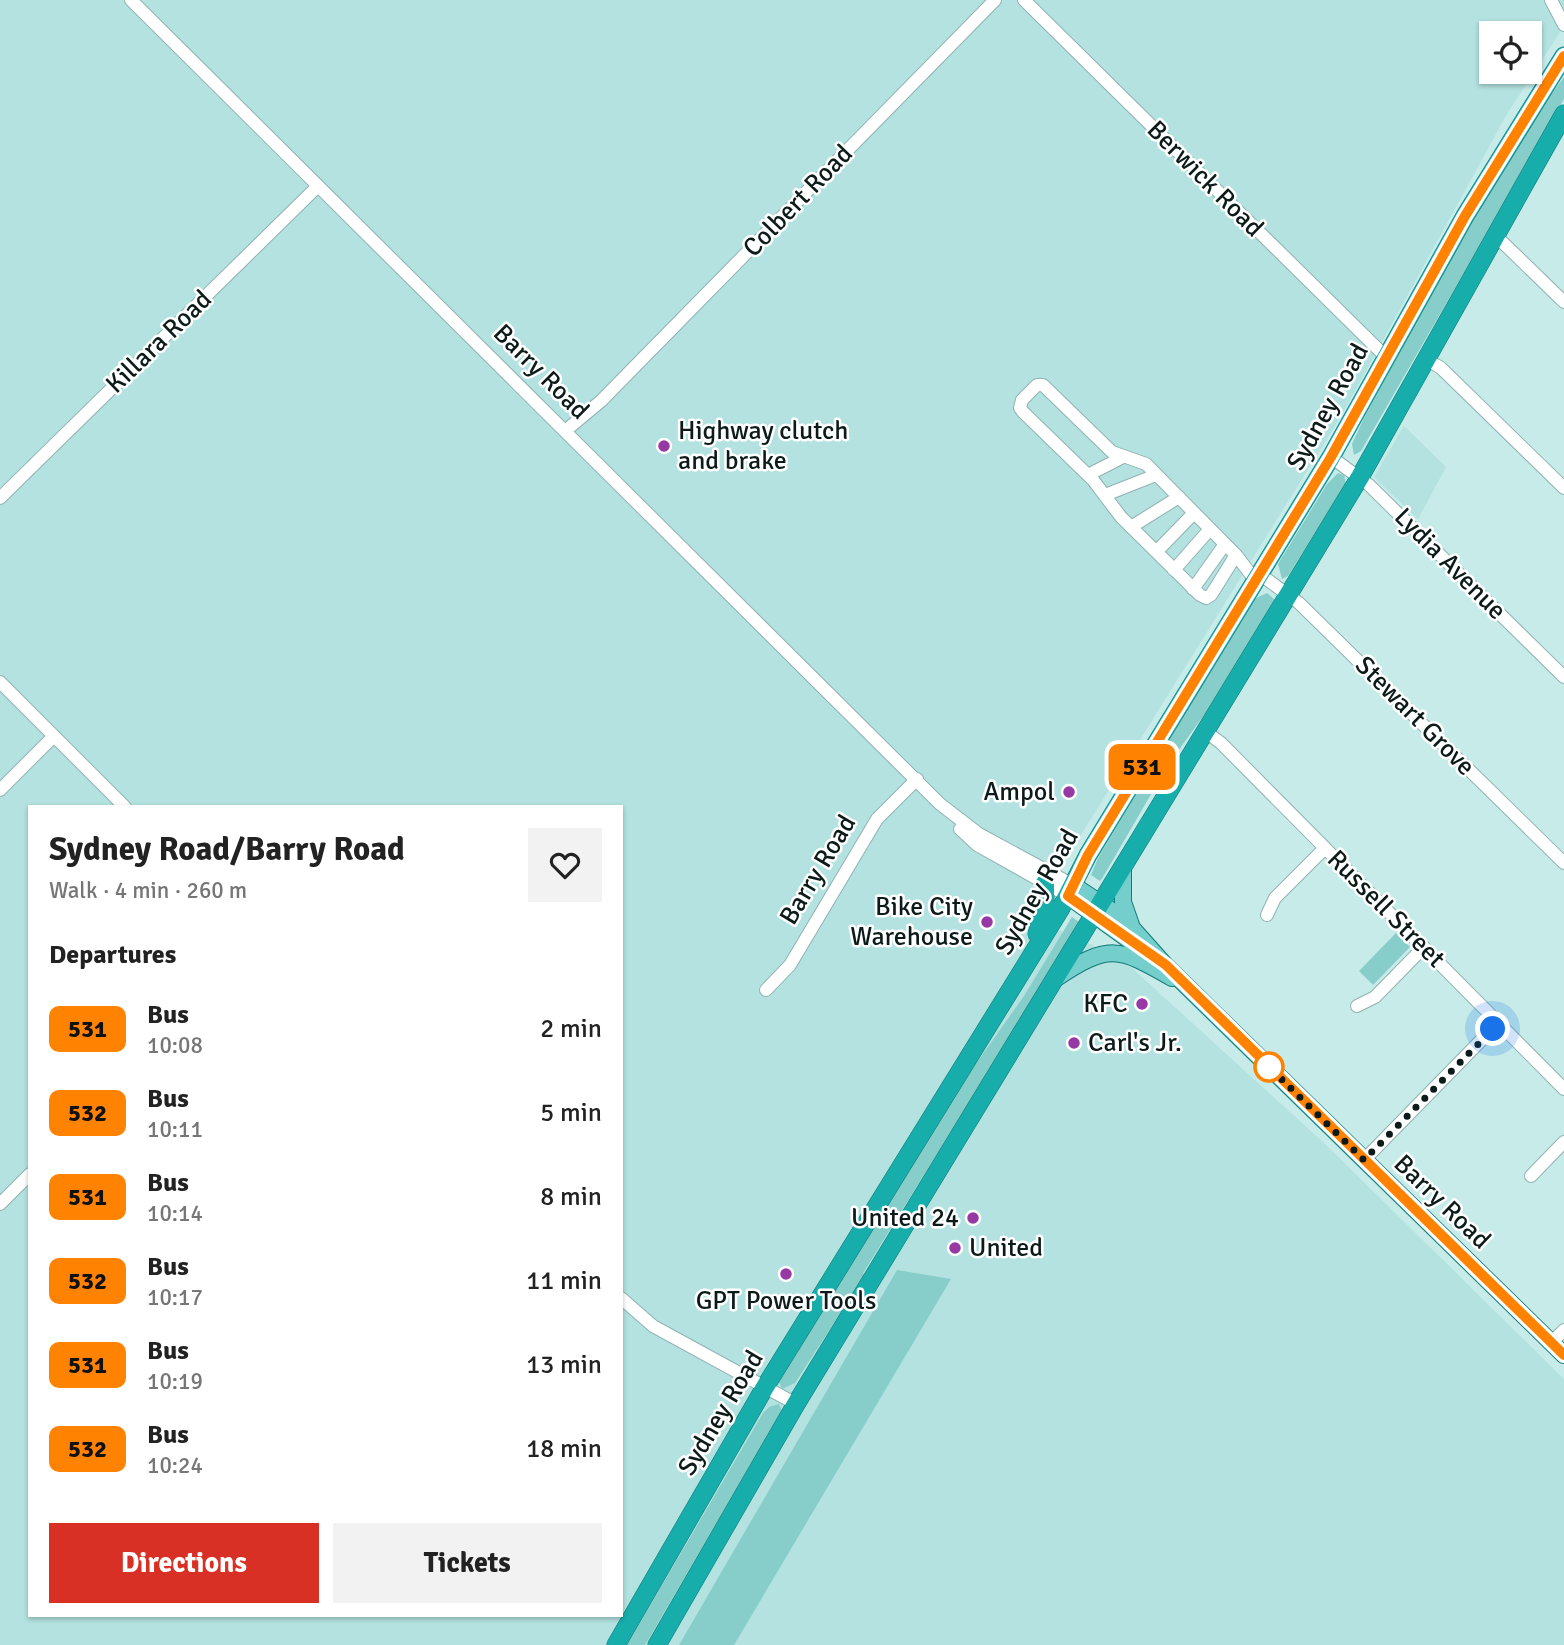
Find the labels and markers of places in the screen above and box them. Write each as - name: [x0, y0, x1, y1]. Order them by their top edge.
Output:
- place label: Highway clutch and brake: [678, 415, 848, 477]
- marker: Highway clutch and brake: [656, 438, 672, 454]
- place label: Ampol: [983, 776, 1055, 808]
- marker: Ampol: [1061, 784, 1077, 800]
- place label: Bike City Warehouse: [850, 891, 973, 953]
- marker: Bike City Warehouse: [979, 914, 995, 930]
- place label: KFC: [1083, 988, 1128, 1020]
- marker: KFC: [1134, 996, 1150, 1012]
- place label: Carl's Jr.: [1088, 1027, 1182, 1059]
- marker: Carl's Jr.: [1066, 1035, 1082, 1051]
- unlabelled marker: [1254, 1052, 1284, 1082]
- place label: United 24: [851, 1202, 959, 1234]
- marker: United 24: [965, 1210, 981, 1226]
- place label: United: [969, 1232, 1043, 1264]
- marker: United: [947, 1240, 963, 1256]
- marker: GPT Power Tools: [778, 1266, 794, 1282]
- place label: GPT Power Tools: [696, 1285, 876, 1317]

